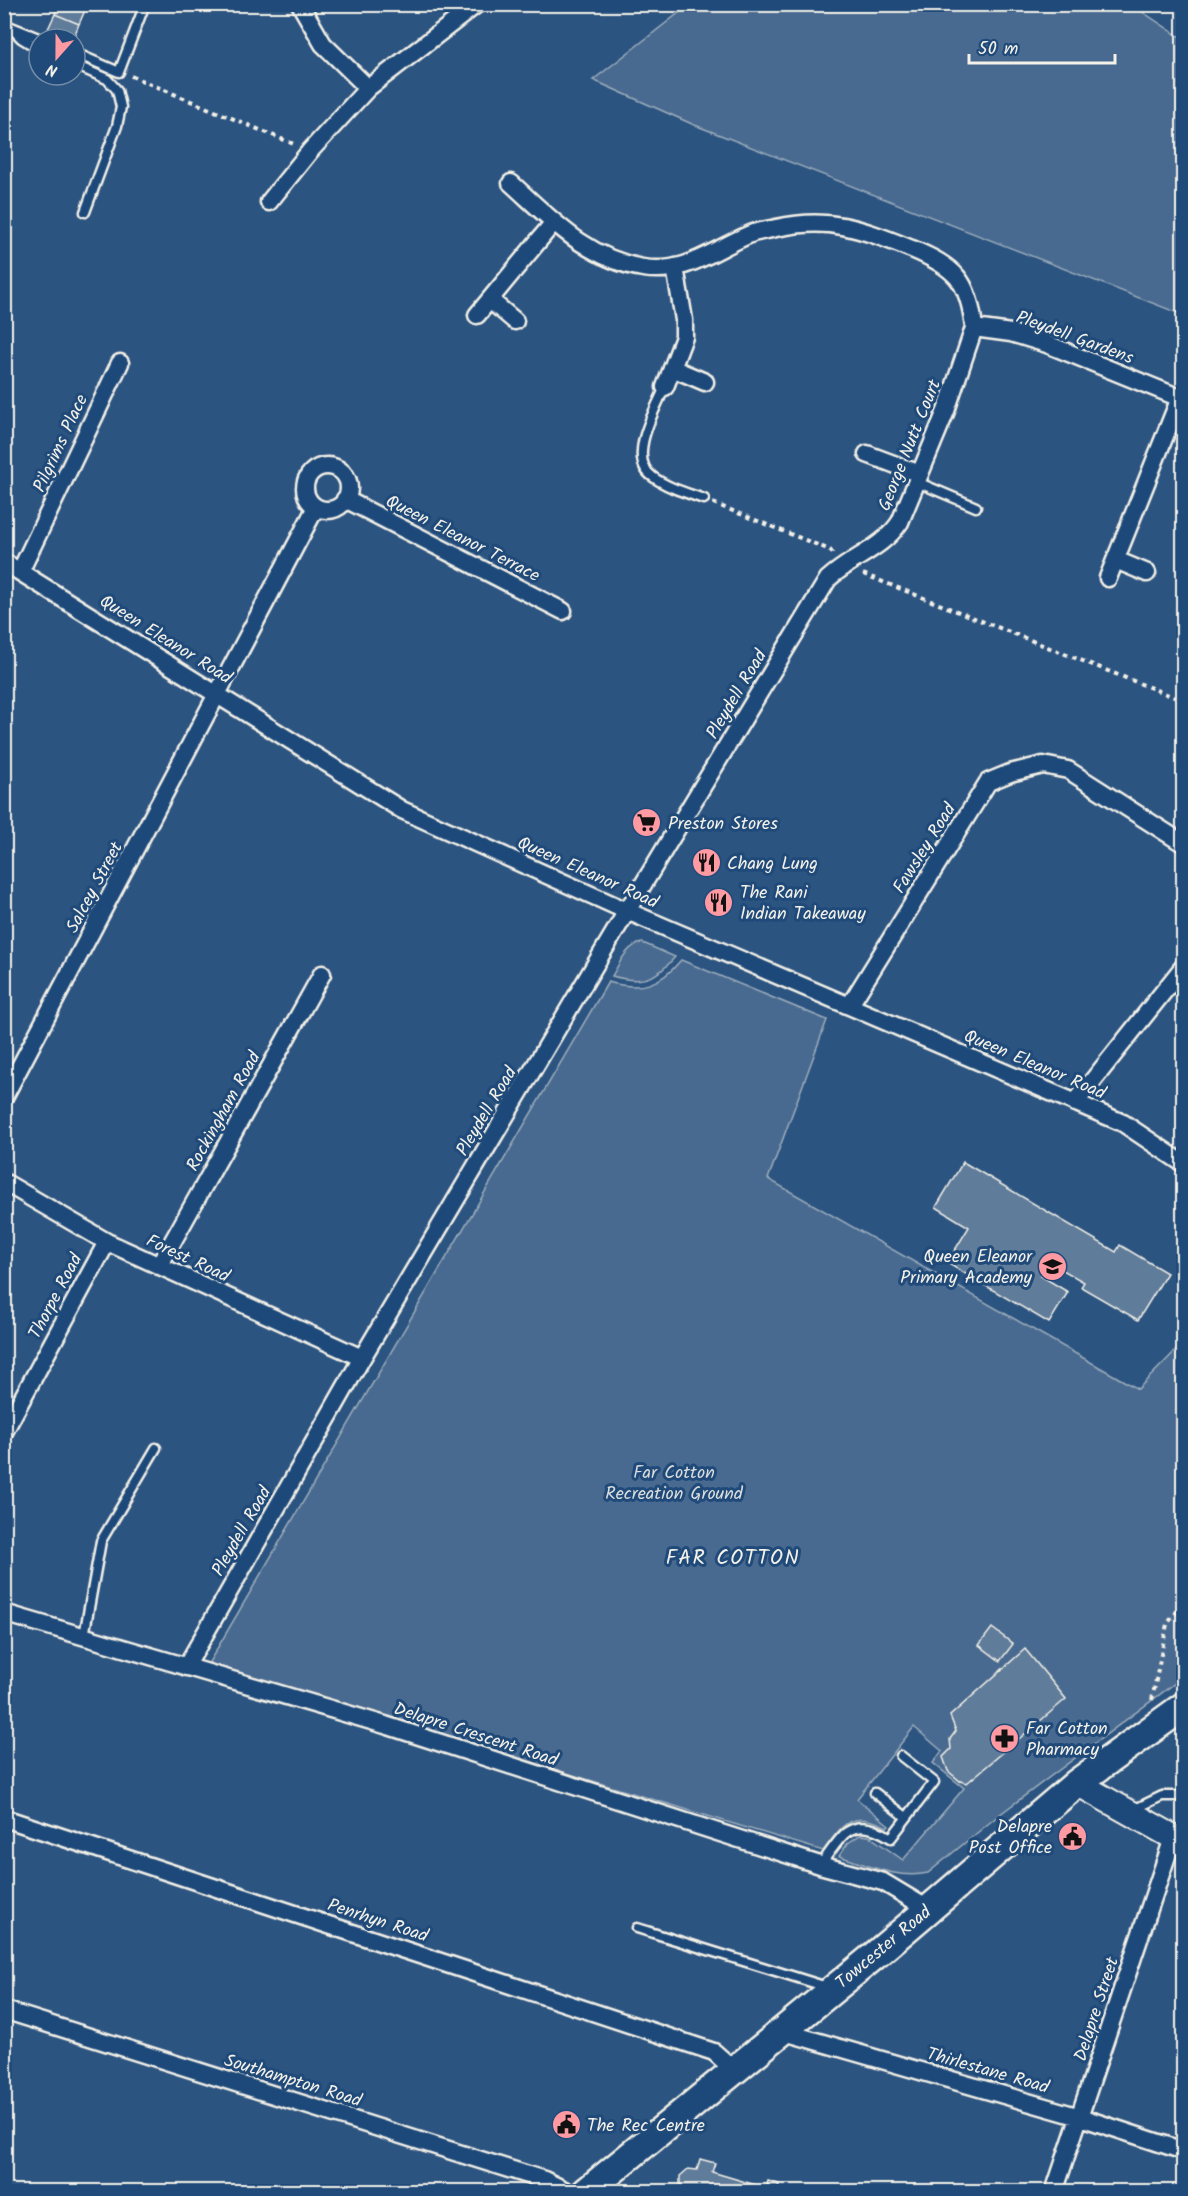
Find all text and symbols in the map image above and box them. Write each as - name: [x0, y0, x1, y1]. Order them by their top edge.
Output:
- north arrow: [27, 27, 87, 87]
- scale bar: [969, 27, 1114, 65]
- text: 50 m: [978, 35, 1018, 64]
- text: N: [43, 56, 61, 83]
- street label: Pleydell Gardens: [1011, 304, 1138, 373]
- street label: George Nutt Court: [871, 374, 950, 516]
- street label: Pilgrims Place: [26, 390, 97, 497]
- street label: Queen Eleanor Terrace: [380, 488, 545, 591]
- street label: Queen Eleanor Road: [93, 588, 238, 693]
- street label: Pleydell Road: [699, 644, 776, 745]
- street label: Fawsley Road: [886, 797, 965, 900]
- supermarket icon: Preston Stores: [631, 807, 663, 839]
- place label: Preston Stores: [668, 810, 778, 839]
- street label: Queen Eleanor Road: [512, 829, 664, 918]
- street label: Salcey Street: [59, 836, 132, 939]
- restaurant icon: Chang Lung: [690, 847, 722, 879]
- place label: Chang Lung: [727, 850, 818, 879]
- place label: The Rani Indian Takeaway: [740, 879, 866, 929]
- restaurant icon: The Rani Indian Takeaway: [703, 886, 735, 918]
- street label: Queen Eleanor Road: [959, 1022, 1111, 1109]
- street label: Rockingham Road: [179, 1046, 270, 1177]
- street label: Pleydell Road: [449, 1061, 526, 1162]
- street label: Forest Road: [141, 1227, 235, 1292]
- place label: Queen Eleanor Primary Academy: [900, 1243, 1033, 1293]
- street label: Thorpe Road: [22, 1248, 92, 1345]
- school or university icon: Queen Eleanor Primary Academy: [1037, 1250, 1069, 1282]
- park label: Far Cotton Recreation Ground: [605, 1459, 744, 1509]
- street label: Pleydell Road: [205, 1480, 280, 1582]
- district label: FAR COTTON: [666, 1542, 800, 1575]
- street label: Delapre Crescent Road: [390, 1695, 562, 1776]
- place label: Far Cotton Pharmacy: [1026, 1715, 1108, 1765]
- pharmacy icon: Far Cotton Pharmacy: [989, 1722, 1021, 1754]
- place label: Delapre Post Office: [969, 1813, 1052, 1863]
- public building icon: Delapre Post Office: [1057, 1820, 1089, 1852]
- street label: Penrhyn Road: [323, 1892, 433, 1952]
- street label: Towcester Road: [829, 1898, 939, 1997]
- street label: Delapre Street: [1067, 1953, 1128, 2065]
- street label: Thirlestane Road: [923, 2040, 1053, 2103]
- street label: Southampton Road: [220, 2047, 366, 2116]
- public building icon: The Rec Centre: [550, 2109, 582, 2141]
- place label: The Rec Centre: [587, 2112, 705, 2141]

